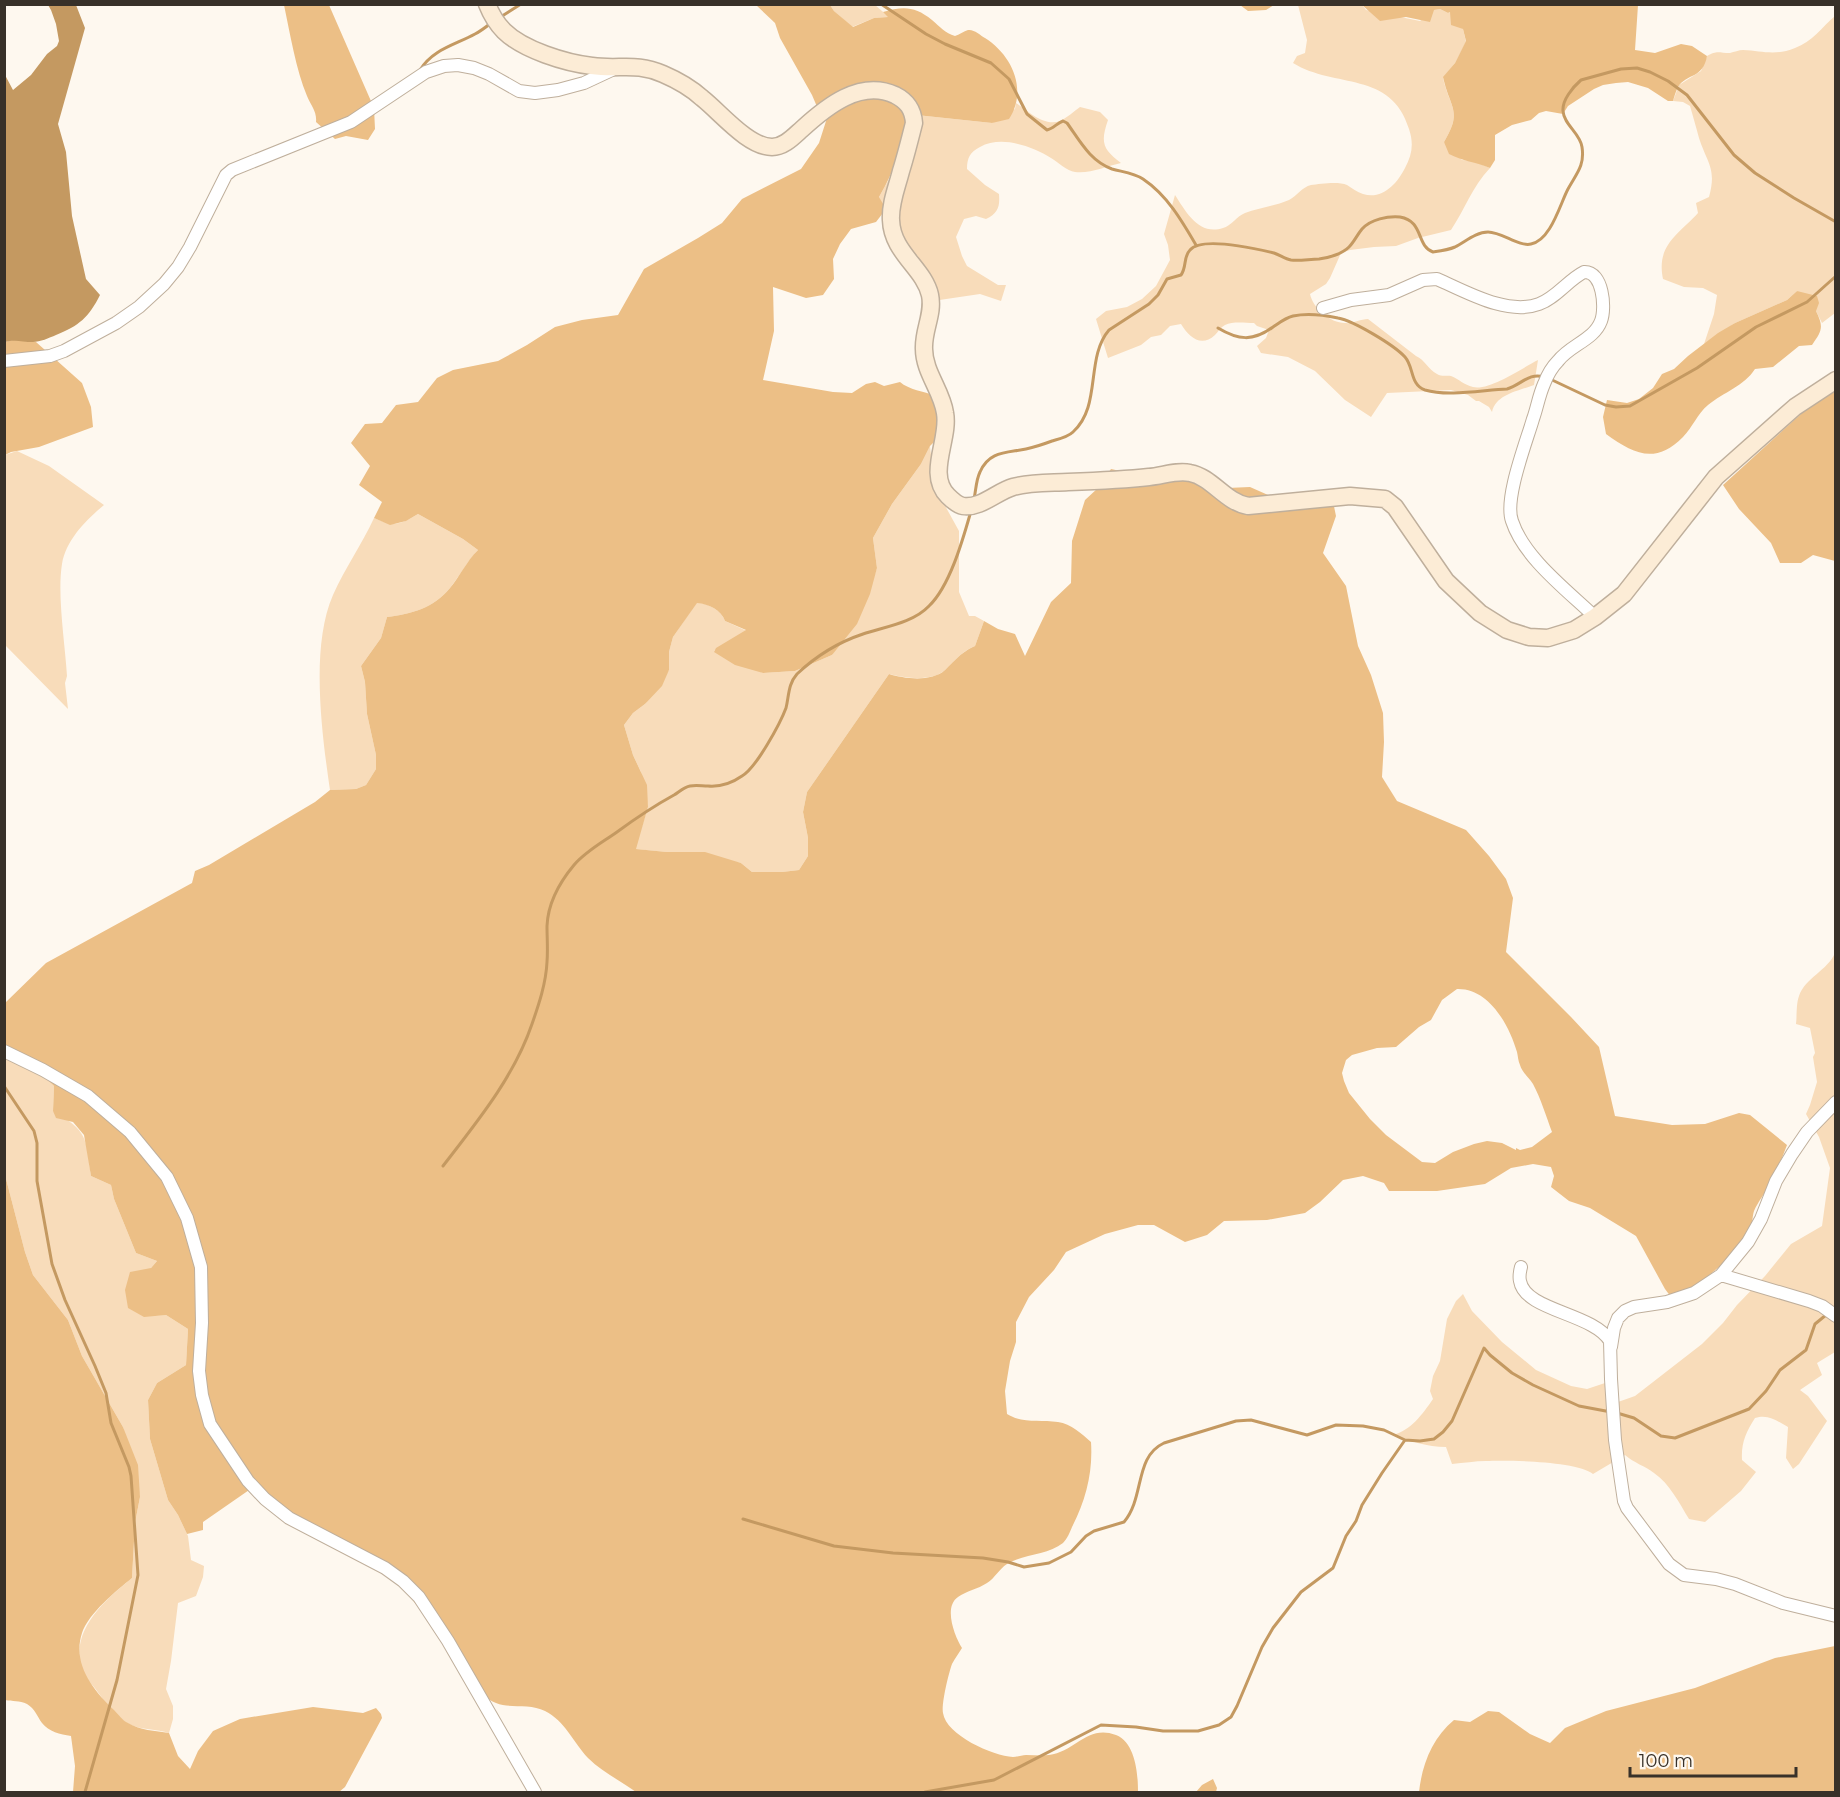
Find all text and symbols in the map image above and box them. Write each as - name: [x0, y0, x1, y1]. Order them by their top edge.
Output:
- scale bar: [1630, 1740, 1796, 1778]
- text: 100 m: [1639, 1750, 1693, 1772]

